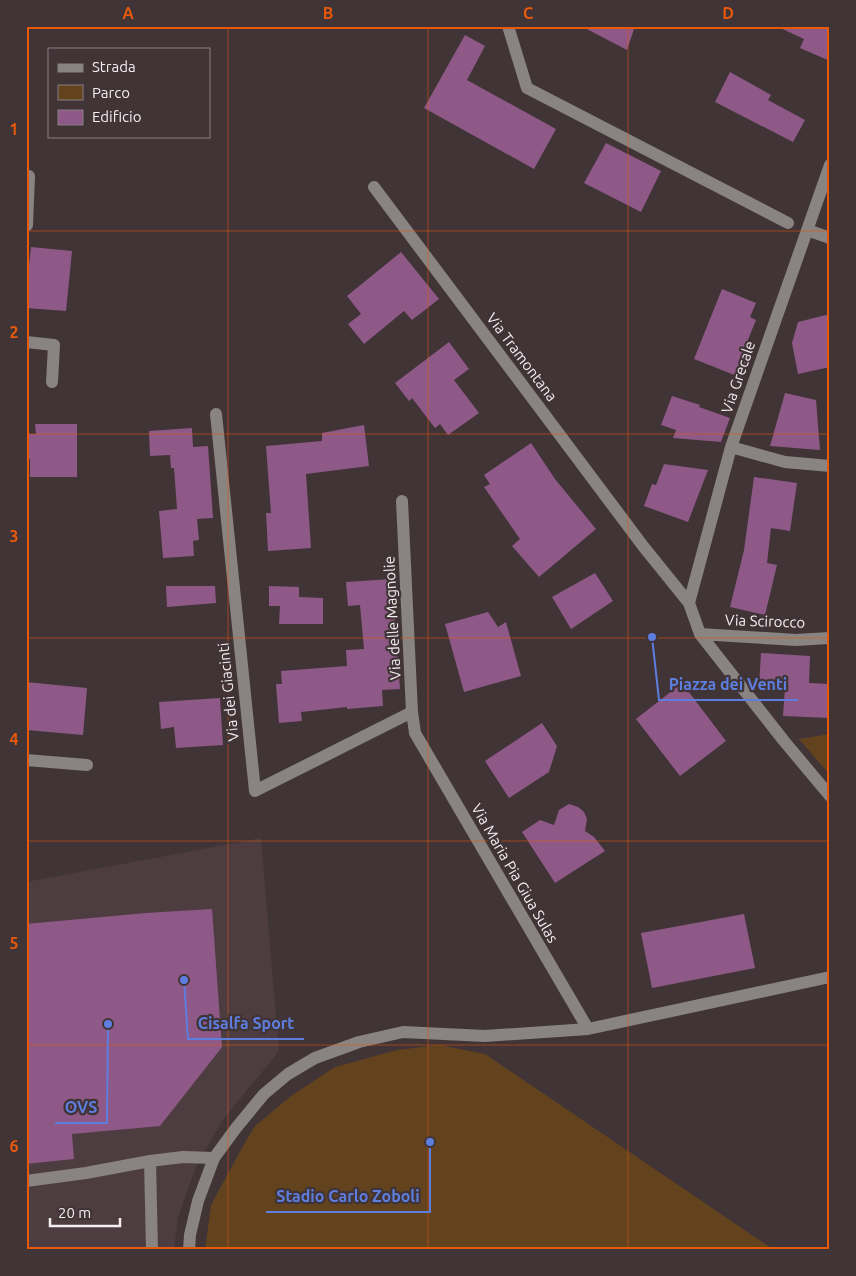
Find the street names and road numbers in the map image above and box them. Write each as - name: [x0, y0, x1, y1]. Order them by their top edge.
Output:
- street label: Via Tramontana: [483, 309, 561, 405]
- street label: Via Grecale: [718, 339, 758, 415]
- street label: Via delle Magnolie: [380, 556, 404, 680]
- street label: Via Scirocco: [725, 611, 805, 631]
- street label: Via dei Giacinti: [214, 642, 242, 742]
- street label: Via Maria Pia Giua Sulas: [468, 800, 562, 946]

